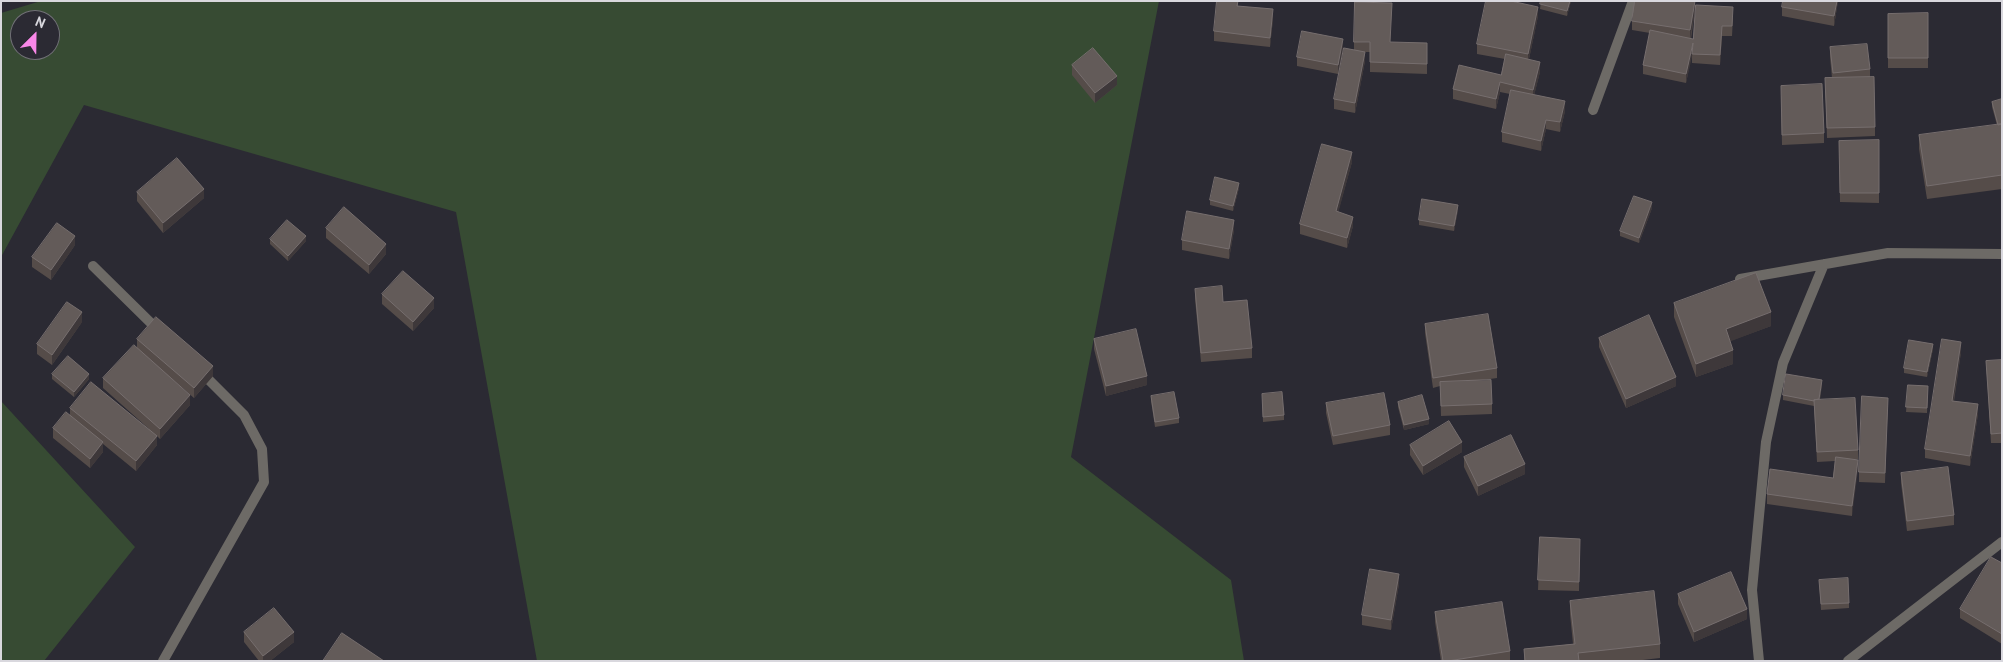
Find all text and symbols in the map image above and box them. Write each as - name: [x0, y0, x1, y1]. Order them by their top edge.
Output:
- north arrow: [10, 10, 60, 60]
- text: N: [33, 12, 48, 32]

